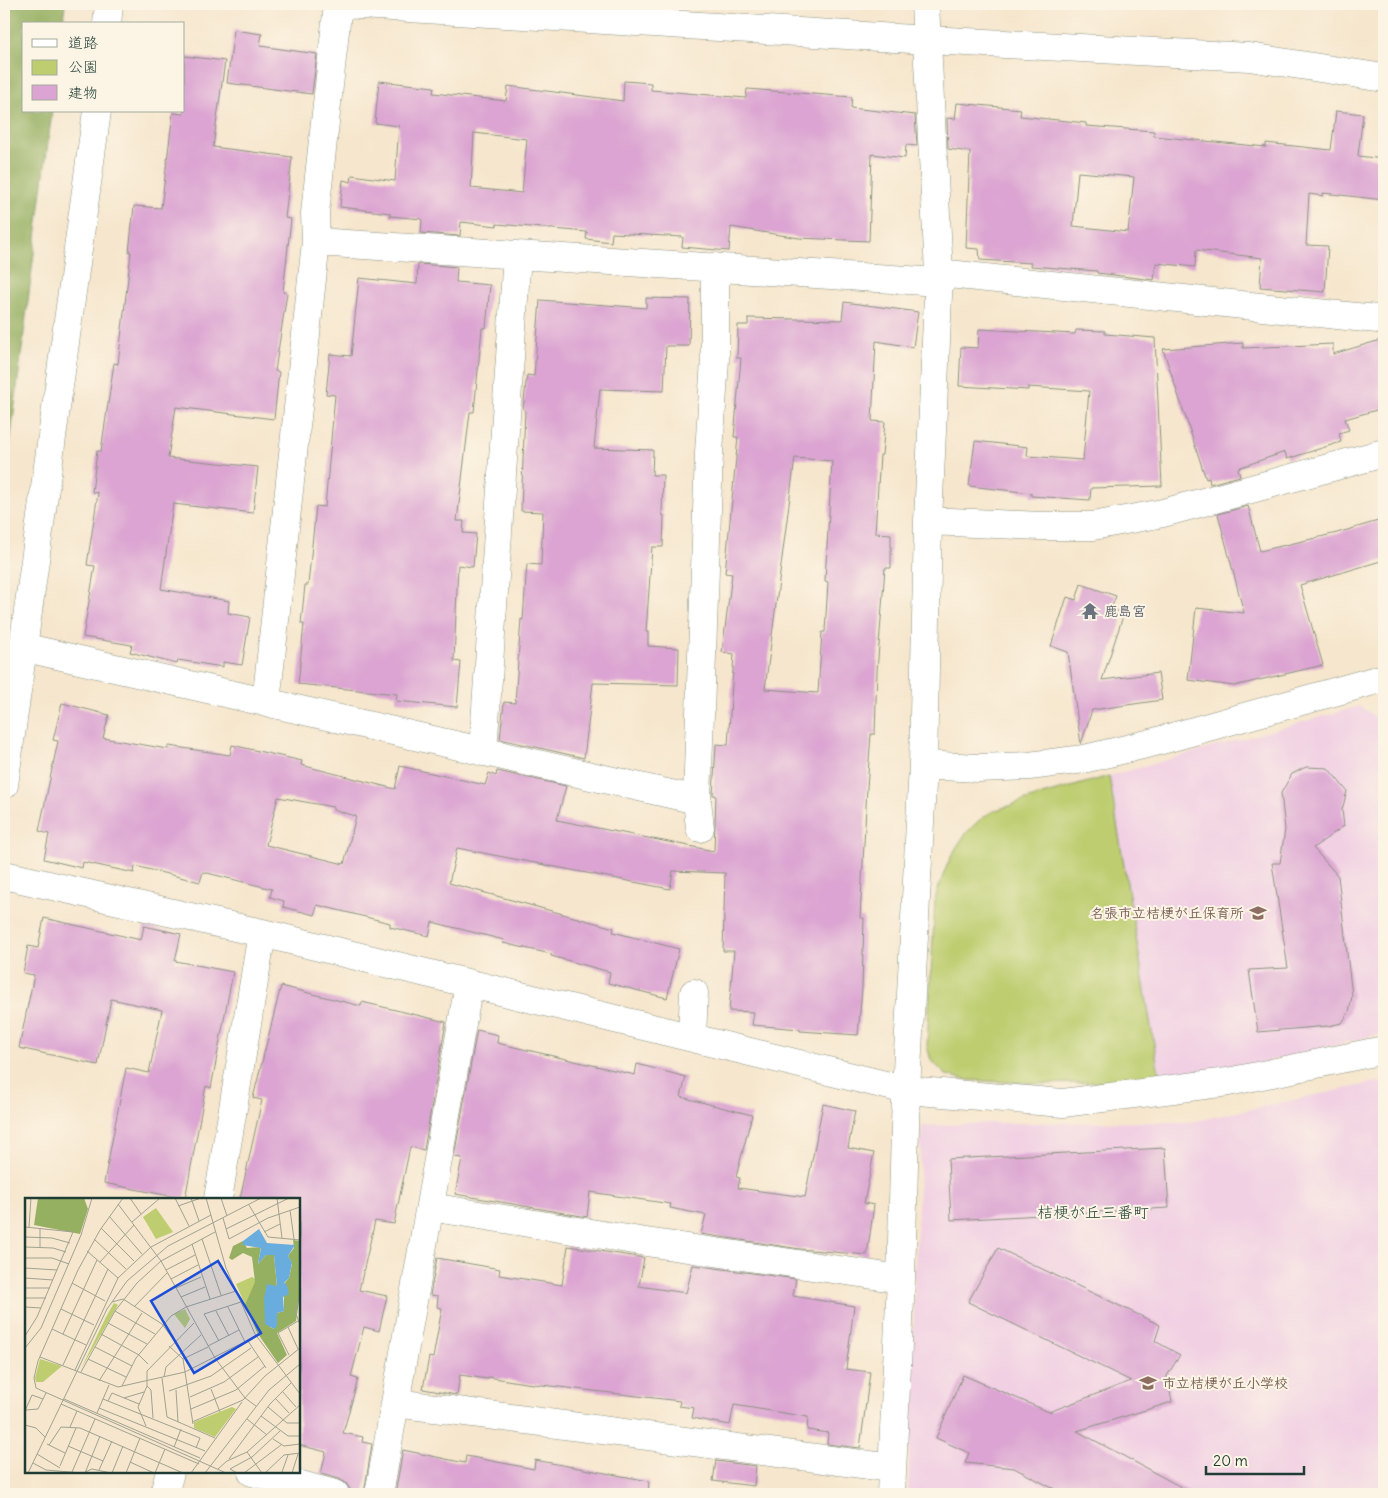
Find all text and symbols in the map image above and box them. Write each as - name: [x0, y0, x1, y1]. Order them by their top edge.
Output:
- legend: [22, 22, 185, 112]
- text: 道路: [68, 33, 98, 52]
- text: 公園: [68, 57, 98, 76]
- text: 建物: [68, 83, 98, 102]
- temple icon: 鹿島宮: [1080, 601, 1100, 621]
- place label: 鹿島宮: [1104, 602, 1146, 620]
- school or university icon: 名張市立桔梗が丘保育所: [1248, 903, 1268, 923]
- place label: 名張市立桔梗が丘保育所: [1090, 904, 1244, 922]
- inset map: [25, 1198, 300, 1473]
- district label: 桔梗が丘三番町: [1037, 1202, 1149, 1222]
- school or university icon: 市立桔梗が丘小学校: [1138, 1373, 1158, 1393]
- place label: 市立桔梗が丘小学校: [1162, 1374, 1288, 1392]
- scale bar: [1206, 1443, 1303, 1475]
- text: 20 m: [1213, 1451, 1248, 1470]

